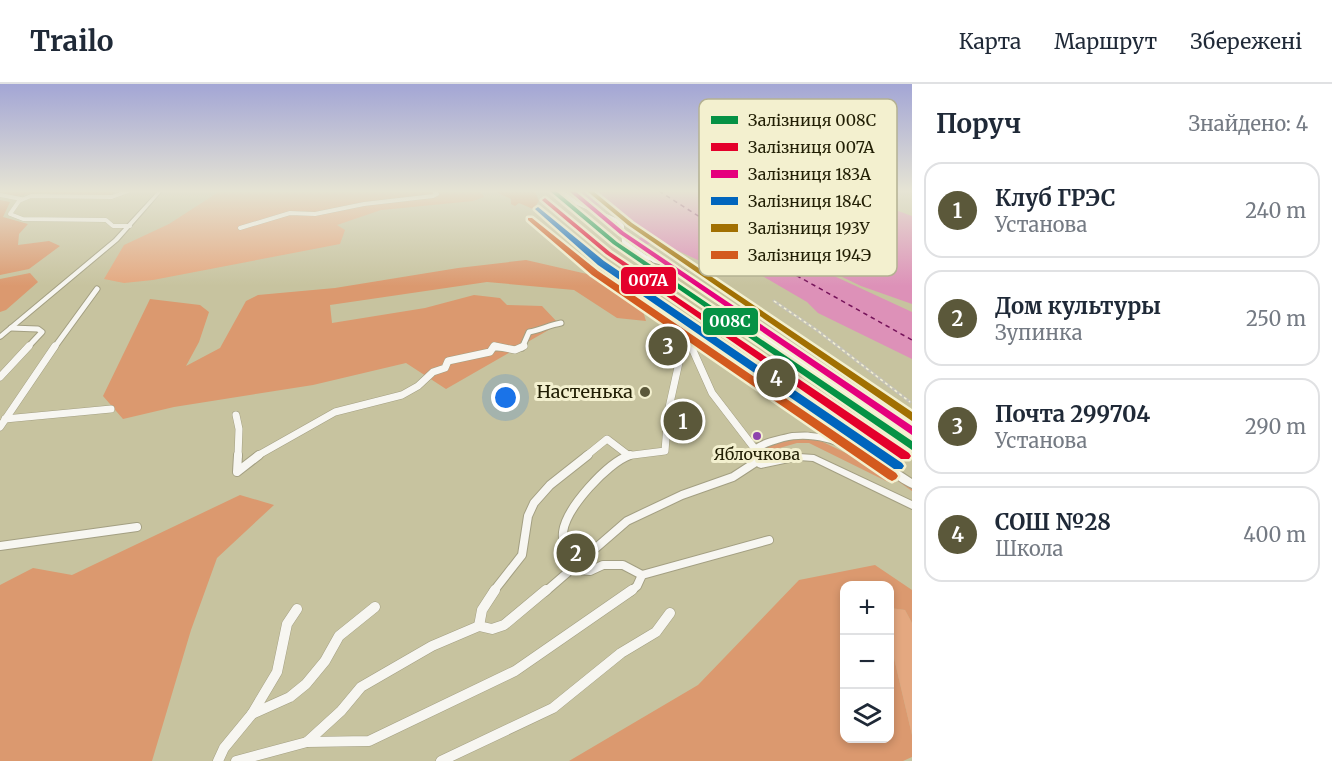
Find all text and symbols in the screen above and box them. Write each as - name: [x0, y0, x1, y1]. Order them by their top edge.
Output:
- text: Trailo: [30, 23, 114, 59]
- text: Карта: [959, 28, 1021, 55]
- text: Маршрут: [1054, 28, 1157, 55]
- text: Збережені: [1190, 28, 1302, 55]
- legend: [699, 99, 897, 276]
- text: Поруч: [936, 107, 1021, 140]
- text: Залізниця 008С: [748, 110, 876, 130]
- text: Знайдено: 4: [1189, 111, 1308, 136]
- text: Залізниця 007А: [748, 137, 875, 157]
- text: Залізниця 183А: [748, 164, 872, 184]
- text: Клуб ГРЭС: [995, 184, 1116, 212]
- text: Залізниця 184С: [748, 191, 872, 211]
- text: 1: [953, 198, 962, 223]
- text: 240 m: [1245, 198, 1306, 223]
- text: Установа: [995, 212, 1087, 237]
- text: Залізниця 193У: [748, 218, 871, 238]
- text: Залізниця 194Э: [748, 245, 871, 265]
- line badge: 007А: [620, 266, 677, 295]
- text: 007А: [628, 270, 669, 290]
- text: Дом культуры: [995, 292, 1161, 320]
- text: 2: [952, 306, 963, 331]
- text: 250 m: [1246, 306, 1306, 331]
- line badge: 008С: [702, 307, 759, 336]
- text: 008С: [709, 311, 751, 331]
- text: Зупинка: [995, 320, 1082, 345]
- pin: 3: [648, 324, 688, 368]
- pin: 4: [756, 356, 796, 400]
- place label: Настенька: [536, 380, 633, 403]
- your location: [491, 383, 520, 412]
- marker: Настенька: [638, 385, 652, 399]
- pin: 1: [664, 398, 702, 444]
- text: Почта 299704: [995, 400, 1150, 428]
- text: 3: [952, 414, 963, 439]
- text: 290 m: [1245, 414, 1306, 439]
- text: Установа: [995, 428, 1087, 453]
- marker: Яблочкова: [751, 430, 763, 442]
- place label: Яблочкова: [714, 444, 801, 464]
- text: СОШ №28: [995, 508, 1111, 536]
- text: 4: [951, 522, 964, 547]
- text: 400 m: [1243, 522, 1306, 547]
- pin: 2: [556, 530, 596, 576]
- text: Школа: [995, 536, 1063, 561]
- map controls: [840, 581, 894, 743]
- button: +: [840, 581, 894, 635]
- button: −: [840, 635, 894, 689]
- button: layers: [840, 689, 894, 743]

